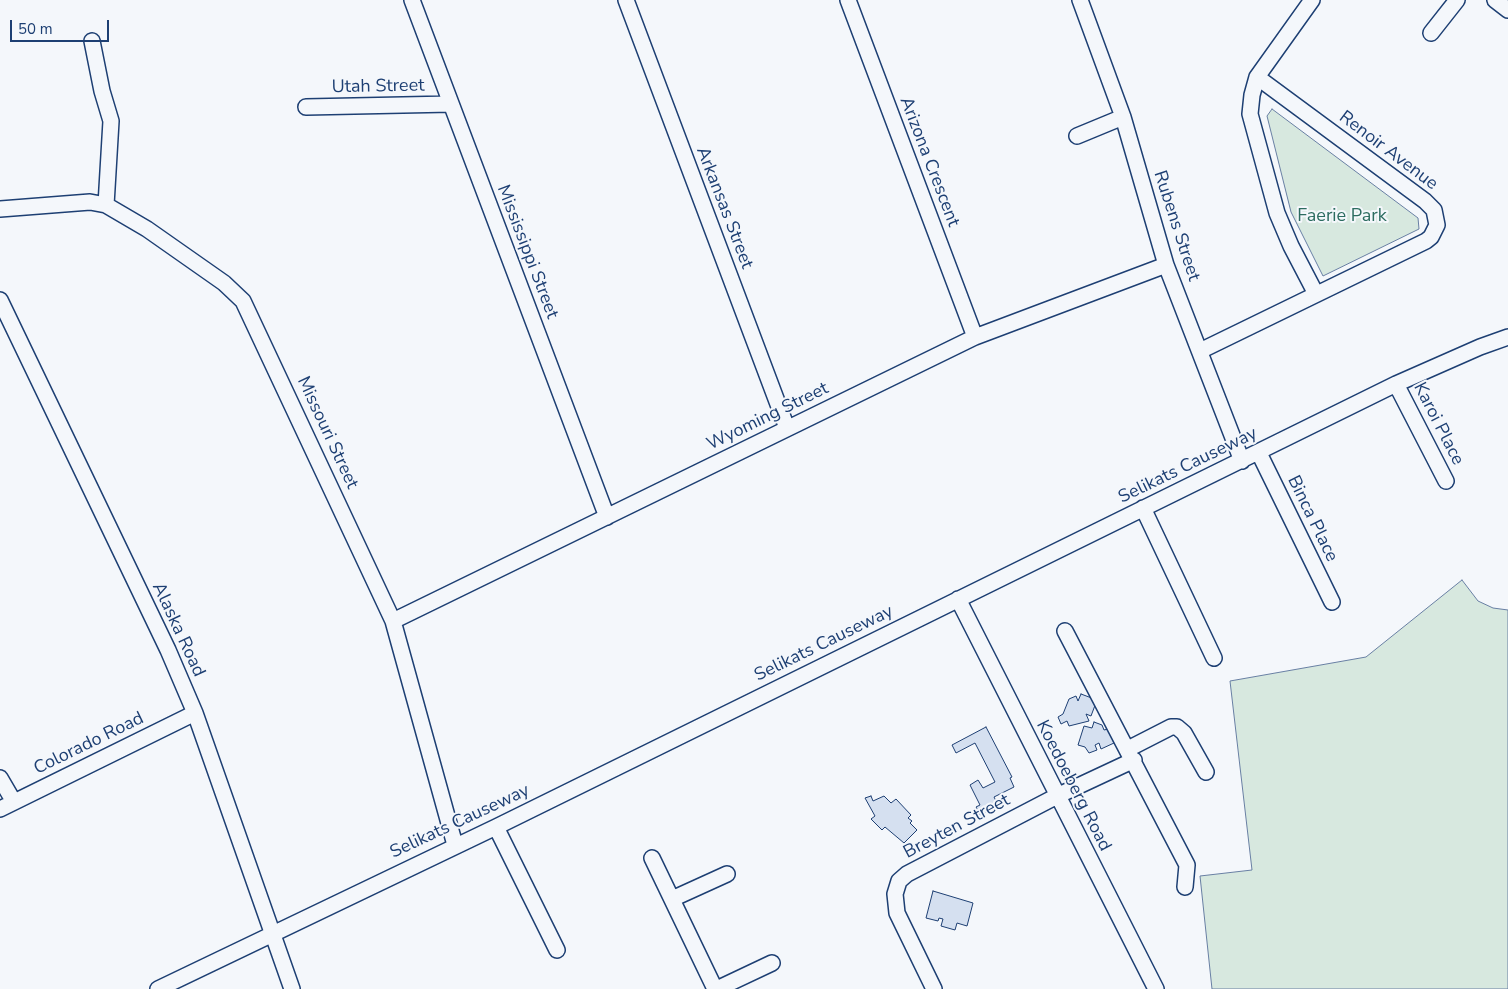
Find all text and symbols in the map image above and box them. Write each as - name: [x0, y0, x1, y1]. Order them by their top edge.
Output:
- scale bar: [12, 10, 111, 42]
- text: 50 m: [18, 19, 53, 39]
- street label: Utah Street: [331, 75, 425, 99]
- street label: Arizona Crescent: [894, 94, 964, 230]
- street label: Renoir Avenue: [1334, 107, 1442, 195]
- street label: Arkansas Street: [691, 144, 757, 272]
- street label: Rubens Street: [1148, 168, 1204, 284]
- street label: Mississippi Street: [492, 182, 562, 322]
- park label: Faerie Park: [1297, 206, 1387, 228]
- street label: Missouri Street: [292, 373, 362, 493]
- street label: Wyoming Street: [704, 378, 832, 456]
- street label: Karoi Place: [1408, 379, 1468, 469]
- street label: Selikats Causeway: [1115, 423, 1261, 509]
- street label: Binca Place: [1282, 472, 1342, 566]
- street label: Alaska Road: [147, 579, 209, 681]
- street label: Selikats Causeway: [751, 601, 897, 687]
- street label: Colorado Road: [31, 708, 147, 780]
- street label: Koedoeberg Road: [1031, 717, 1115, 855]
- street label: Selikats Causeway: [387, 780, 533, 864]
- street label: Breyten Street: [900, 790, 1014, 864]

